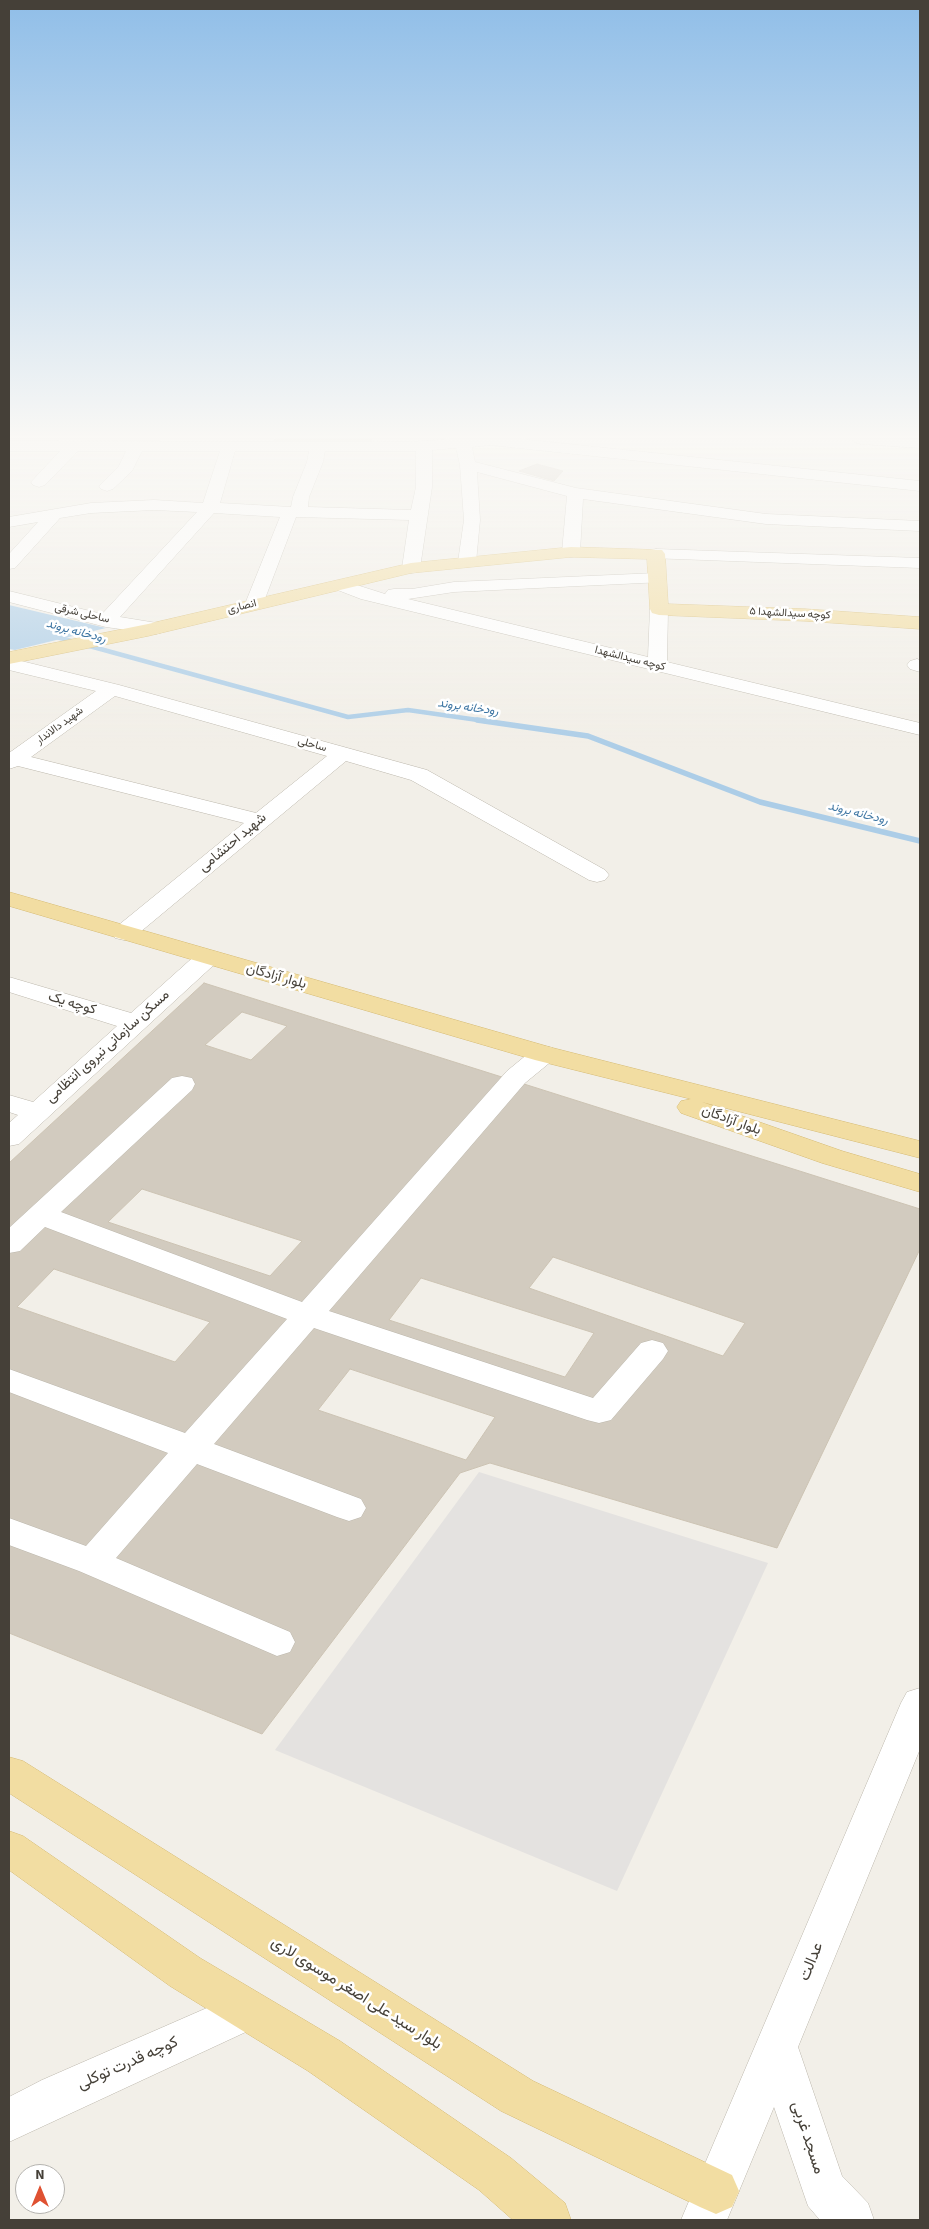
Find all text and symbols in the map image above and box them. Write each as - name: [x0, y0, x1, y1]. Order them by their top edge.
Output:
- street label: انصاری: [226, 597, 258, 617]
- street label: ساحلی شرقی: [53, 601, 111, 627]
- street label: کوچه سیدالشهدا ۵: [749, 605, 831, 623]
- water label: رودخانه بروند: [45, 617, 107, 647]
- street label: کوچه سیدالشهدا: [593, 644, 667, 674]
- water label: رودخانه بروند: [437, 697, 499, 719]
- street label: شهید دالاندار: [34, 704, 86, 748]
- street label: ساحلی: [296, 735, 328, 755]
- water label: رودخانه بروند: [826, 800, 890, 828]
- street label: شهید احتشامی: [196, 810, 270, 876]
- street label: بلوار آزادگان: [244, 960, 308, 994]
- street label: مسکن سازمانی نیروی انتظامی: [43, 987, 173, 1107]
- street label: کوچه یک: [46, 989, 98, 1019]
- street label: بلوار آزادگان: [699, 1103, 763, 1139]
- street label: بلوار سید علی اصغر موسوی لاری: [267, 1933, 445, 2055]
- street label: عدالت: [796, 1940, 828, 1984]
- street label: کوچه قدرت توکلی: [75, 2033, 181, 2095]
- street label: مسجد غربی: [786, 2099, 828, 2177]
- north arrow: [15, 2164, 65, 2214]
- text: N: [35, 2165, 45, 2185]

